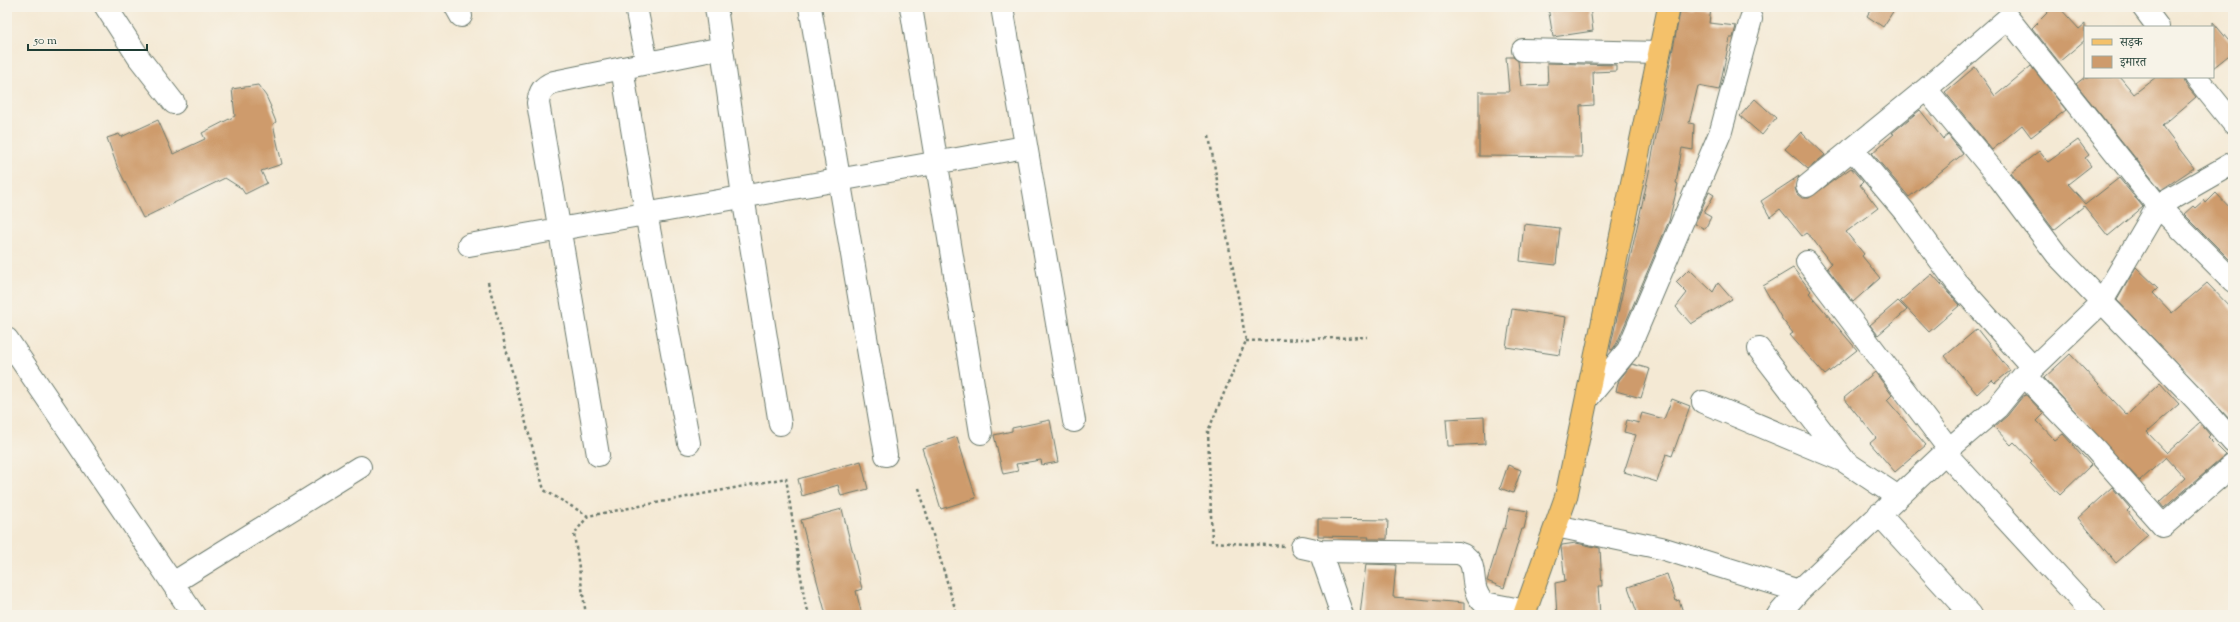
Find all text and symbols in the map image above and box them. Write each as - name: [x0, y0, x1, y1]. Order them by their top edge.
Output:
- scale bar: [28, 26, 147, 52]
- legend: [2084, 26, 2214, 78]
- text: 50 m: [33, 32, 57, 50]
- text: सड़क: [2119, 34, 2144, 52]
- text: इमारत: [2119, 54, 2147, 72]

